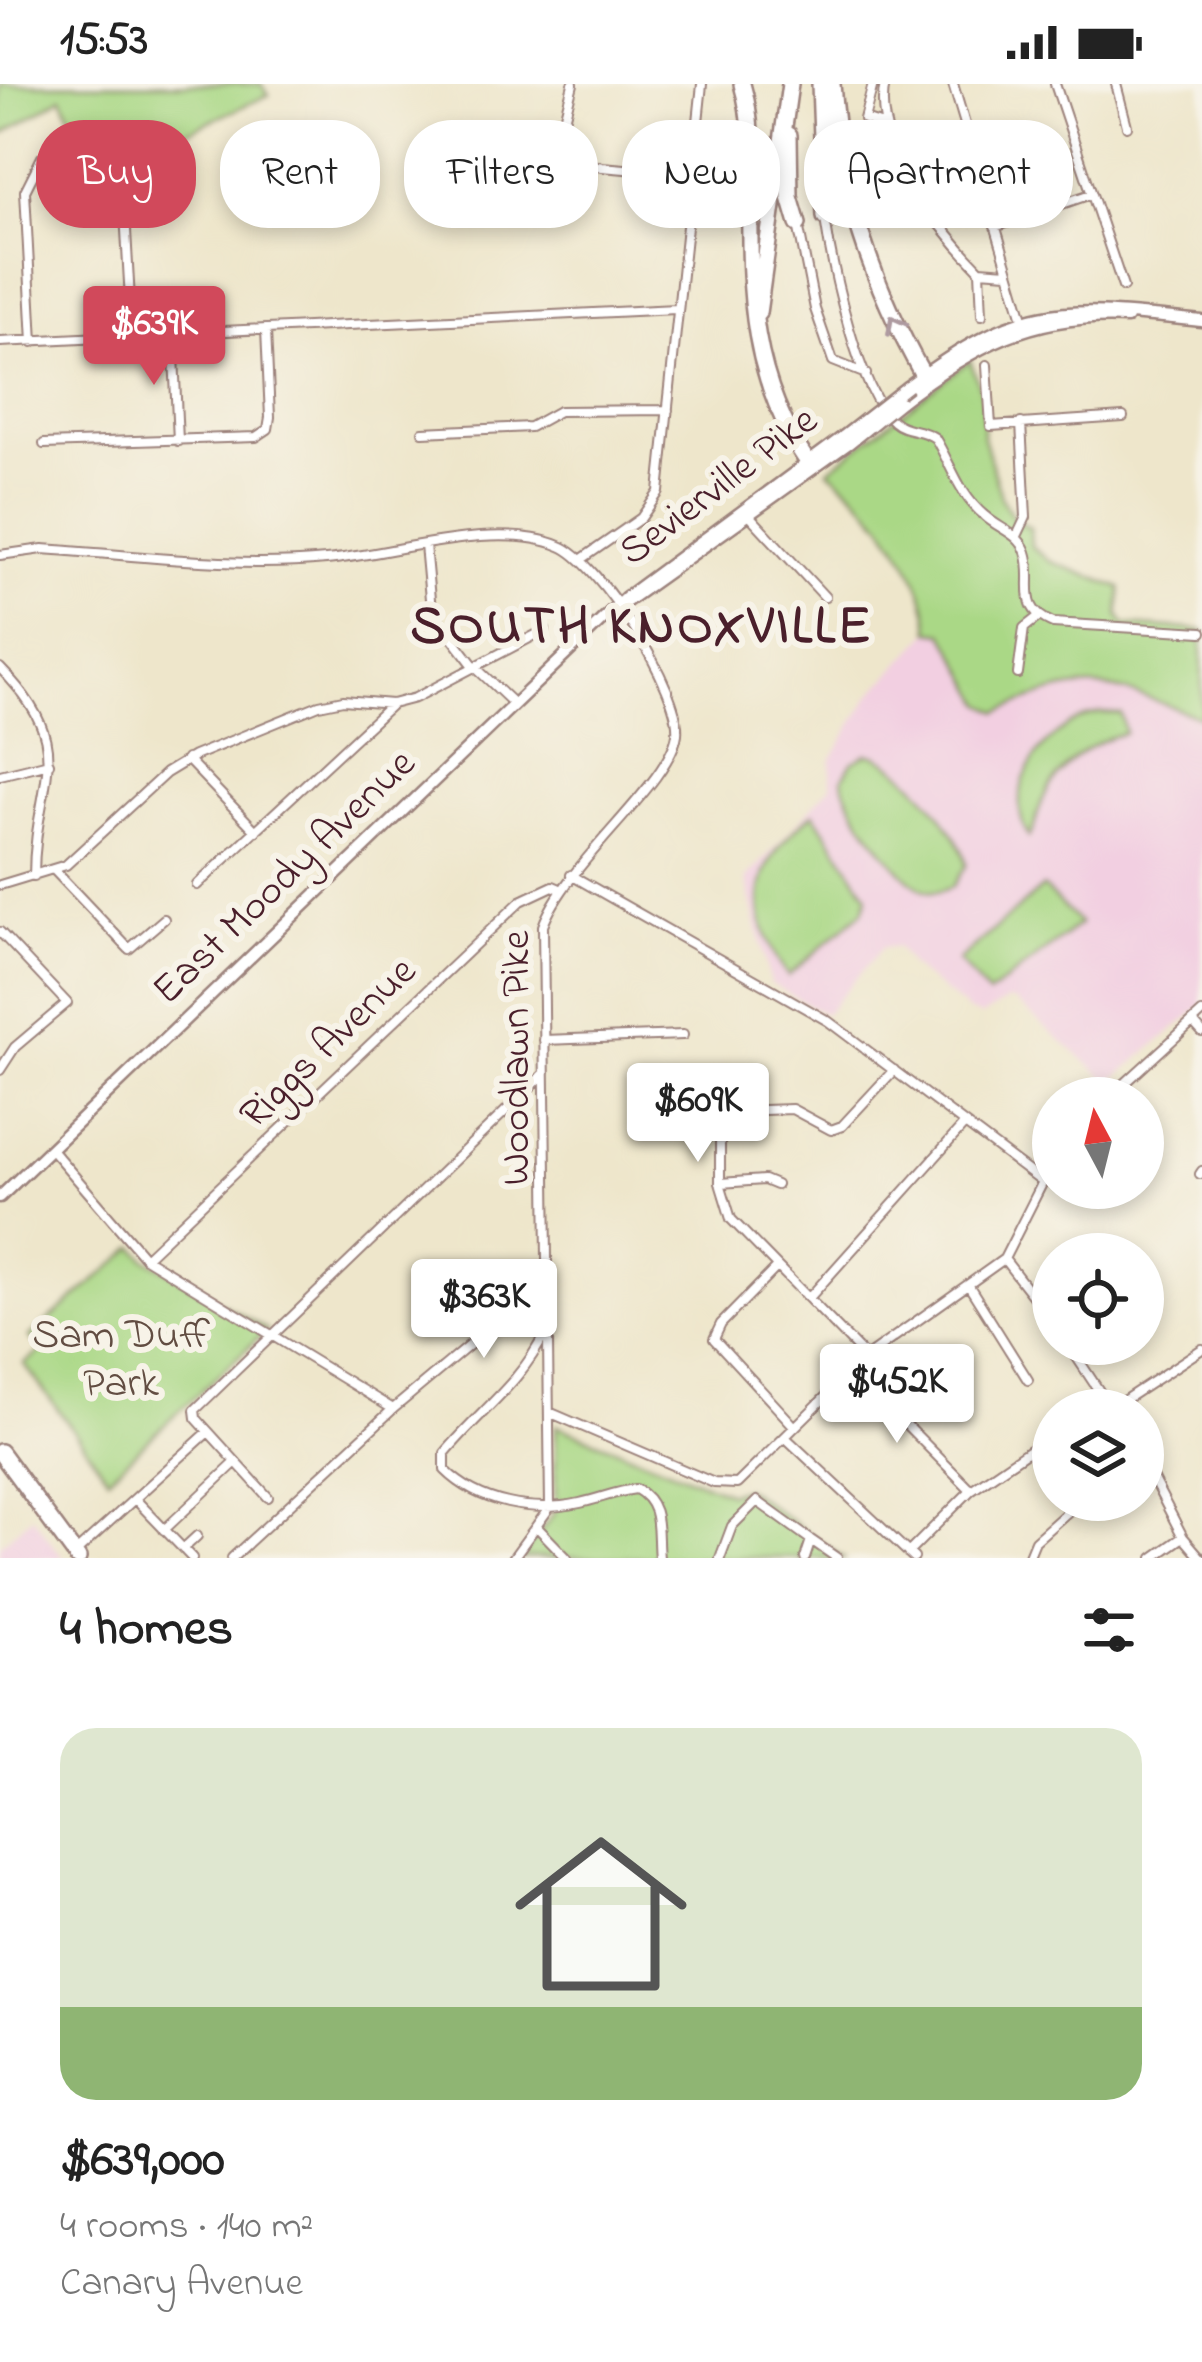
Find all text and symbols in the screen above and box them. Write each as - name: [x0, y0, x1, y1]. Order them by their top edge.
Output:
- text: 15:53: [60, 9, 148, 75]
- chip: Buy: [36, 120, 196, 228]
- chip: Rent: [220, 120, 380, 228]
- chip: Filters: [404, 120, 598, 228]
- chip: New: [622, 120, 780, 228]
- chip: Apartment: [804, 120, 1073, 228]
- pin: $639K: [70, 286, 238, 388]
- text: $639K: [110, 296, 198, 353]
- one-way arrow: [886, 316, 909, 337]
- street label: Sevierville Pike: [607, 392, 831, 582]
- district label: SOUTH KNOXVILLE: [411, 590, 873, 668]
- street label: East Moody Avenue: [139, 736, 431, 1020]
- street label: Woodlawn Pike: [487, 930, 548, 1185]
- street label: Riggs Avenue: [227, 943, 432, 1144]
- pin: $609K: [614, 1063, 782, 1165]
- text: $609K: [654, 1073, 742, 1130]
- north arrow: [1032, 1077, 1164, 1209]
- map controls: [1032, 1077, 1164, 1521]
- button: locate: [1032, 1233, 1164, 1365]
- pin: $363K: [400, 1259, 568, 1361]
- text: $363K: [438, 1269, 530, 1326]
- park label: Sam Duff Park: [32, 1306, 211, 1415]
- pin: $452K: [813, 1344, 981, 1446]
- text: $452K: [847, 1354, 947, 1411]
- button: layers: [1032, 1389, 1164, 1521]
- text: 4 homes: [60, 1593, 233, 1668]
- icon: filters: [1076, 1597, 1142, 1663]
- icon: home: [493, 1806, 709, 2022]
- text: $639,000: [60, 2124, 225, 2199]
- text: 4 rooms · 140 m²: [60, 2199, 313, 2256]
- text: Canary Avenue: [60, 2256, 303, 2313]

